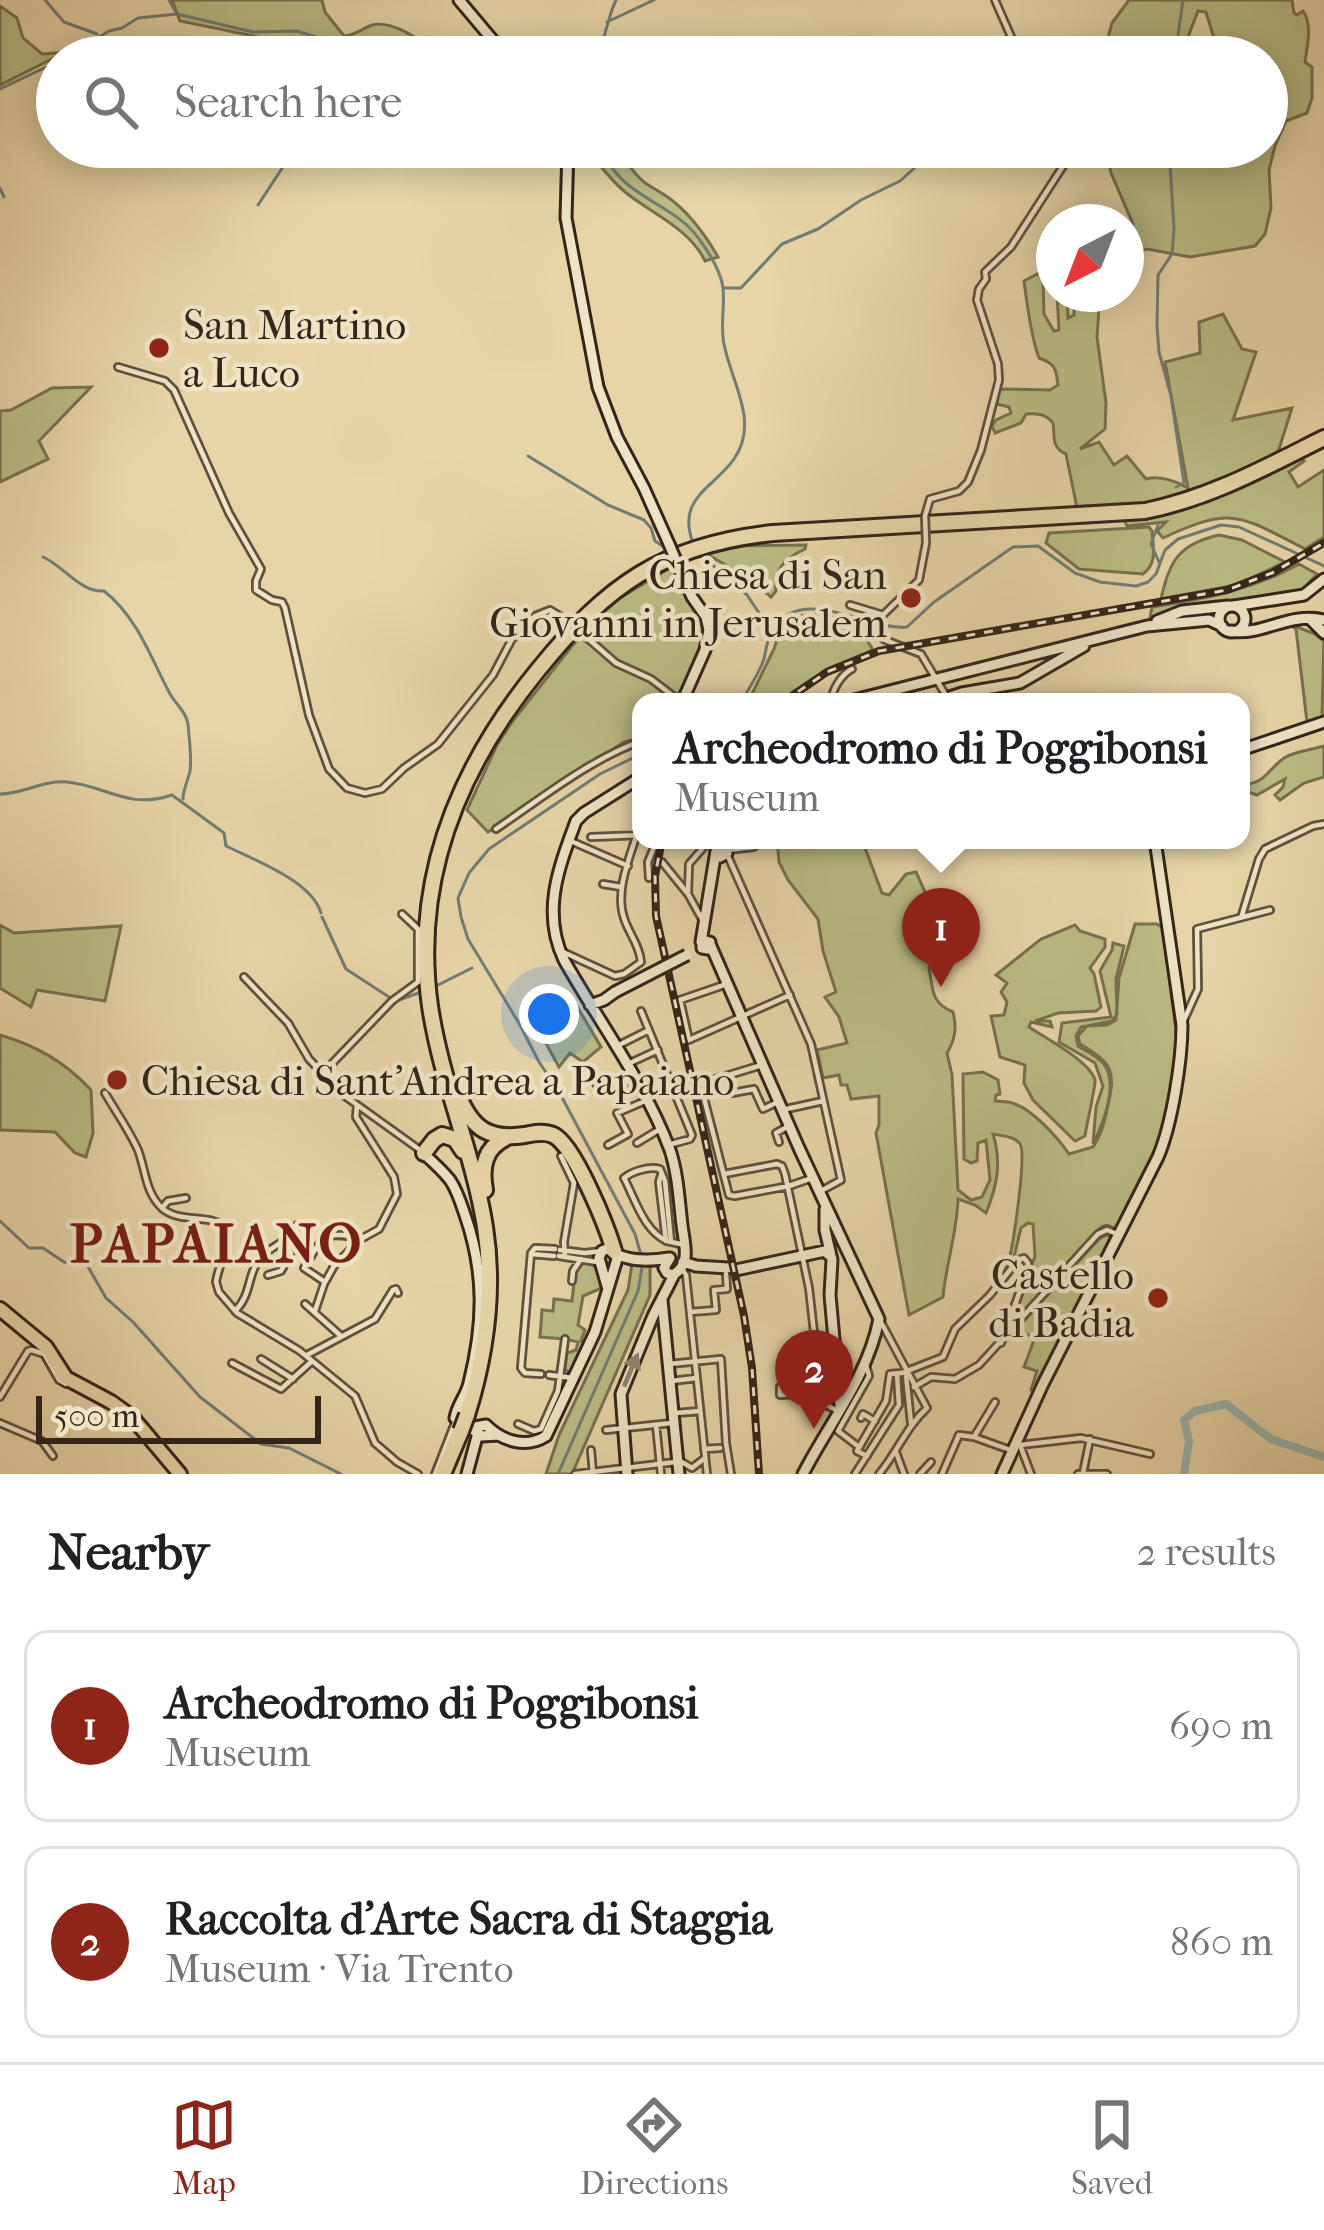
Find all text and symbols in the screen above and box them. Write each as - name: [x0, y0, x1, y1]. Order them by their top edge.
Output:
- search box: [36, 36, 1288, 168]
- icon: search: [78, 69, 144, 135]
- text: Search here: [174, 76, 402, 129]
- north arrow: [1036, 204, 1144, 312]
- place label: San Martino a Luco: [183, 301, 406, 398]
- marker: San Martino a Luco: [146, 335, 172, 361]
- place label: Chiesa di San Giovanni in Jerusalem: [489, 551, 887, 648]
- marker: Chiesa di San Giovanni in Jerusalem: [898, 585, 924, 611]
- popup: [632, 693, 1250, 849]
- text: Archeodromo di Poggibonsi: [674, 722, 1208, 775]
- text: Museum: [674, 775, 820, 821]
- pin: 1: [902, 888, 980, 987]
- your location: [519, 984, 579, 1044]
- place label: Chiesa di Sant'Andrea a Papaiano: [141, 1057, 735, 1106]
- marker: Chiesa di Sant'Andrea a Papaiano: [104, 1067, 130, 1093]
- district label: PAPAIANO: [70, 1213, 364, 1276]
- place label: Castello di Badia: [988, 1251, 1135, 1348]
- marker: Castello di Badia: [1145, 1285, 1171, 1311]
- pin: 2: [775, 1330, 853, 1429]
- one-way arrow: [621, 1353, 641, 1388]
- scale bar: [36, 1390, 321, 1443]
- text: 500 m: [54, 1397, 139, 1436]
- text: Nearby: [48, 1522, 209, 1582]
- text: 2 results: [1137, 1529, 1276, 1575]
- text: Archeodromo di Poggibonsi: [165, 1677, 698, 1730]
- text: 1: [83, 1703, 97, 1749]
- text: 690 m: [1169, 1703, 1273, 1749]
- text: Museum: [165, 1730, 310, 1776]
- text: Raccolta d'Arte Sacra di Staggia: [165, 1893, 772, 1946]
- text: 2: [80, 1919, 100, 1965]
- text: 860 m: [1170, 1919, 1273, 1965]
- text: Museum · Via Trento: [165, 1946, 514, 1992]
- tab: Map: [171, 2092, 237, 2203]
- tab: Directions: [580, 2092, 728, 2203]
- tab: Saved: [1071, 2092, 1153, 2203]

